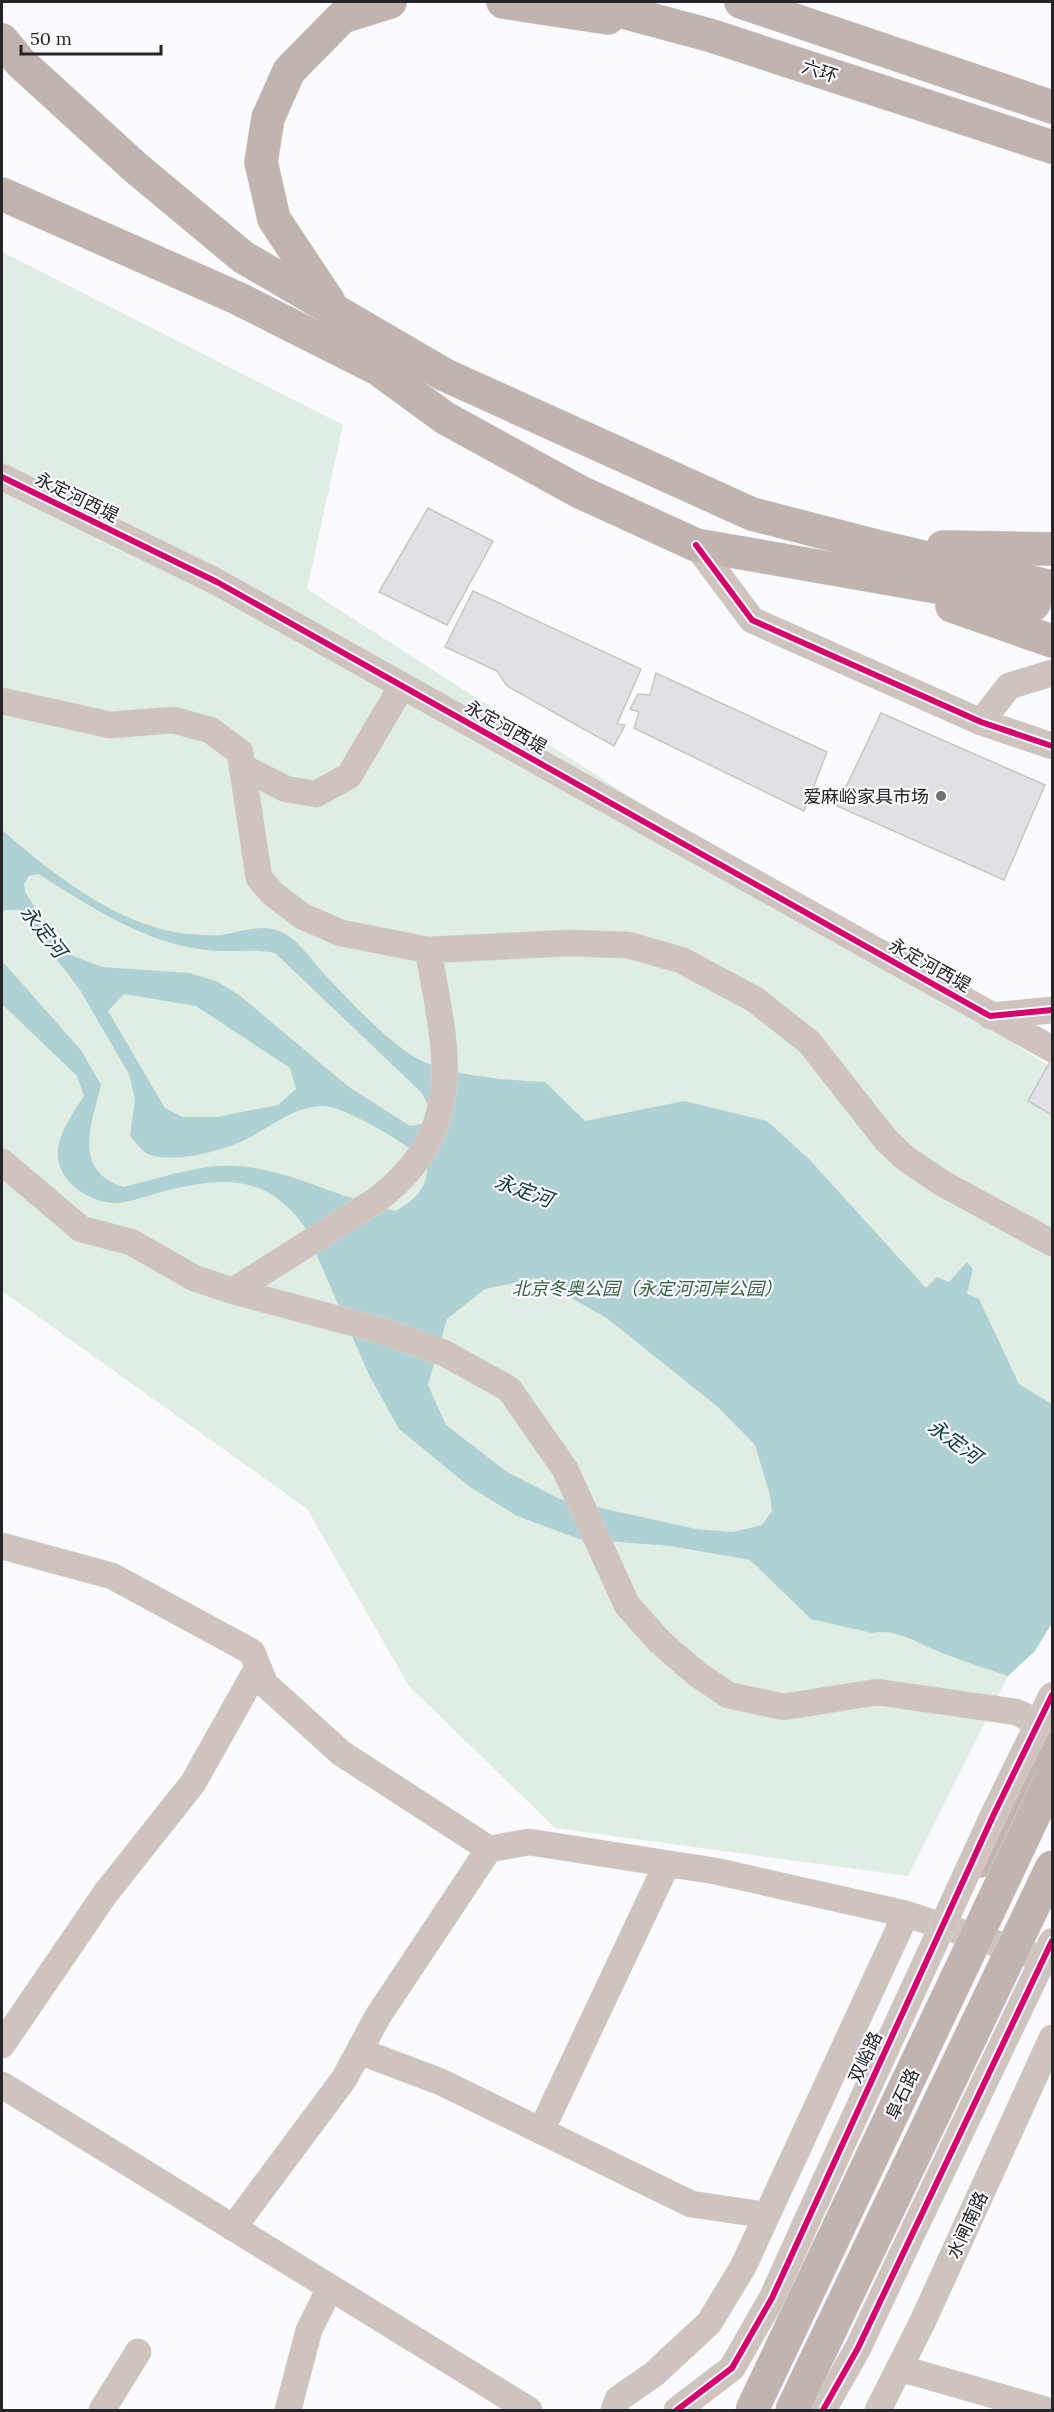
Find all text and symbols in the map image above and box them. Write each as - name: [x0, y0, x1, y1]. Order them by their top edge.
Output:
- scale bar: [21, 18, 160, 56]
- text: 50 m: [30, 27, 72, 50]
- street label: 六环: [799, 55, 841, 87]
- street label: 永定河西堤: [32, 467, 122, 527]
- street label: 永定河西堤: [461, 695, 551, 759]
- place label: 爱麻峪家具市场: [803, 785, 929, 808]
- marker: 爱麻峪家具市场: [934, 789, 948, 803]
- water label: 永定河: [16, 900, 75, 965]
- street label: 永定河西堤: [885, 933, 975, 997]
- water label: 永定河: [492, 1168, 560, 1213]
- park label: 北京冬奥公园（永定河河岸公园）: [512, 1277, 782, 1300]
- water label: 永定河: [923, 1413, 990, 1471]
- street label: 双峪路: [843, 2028, 887, 2086]
- street label: 阜石路: [880, 2065, 924, 2123]
- street label: 水闸南路: [941, 2188, 993, 2262]

